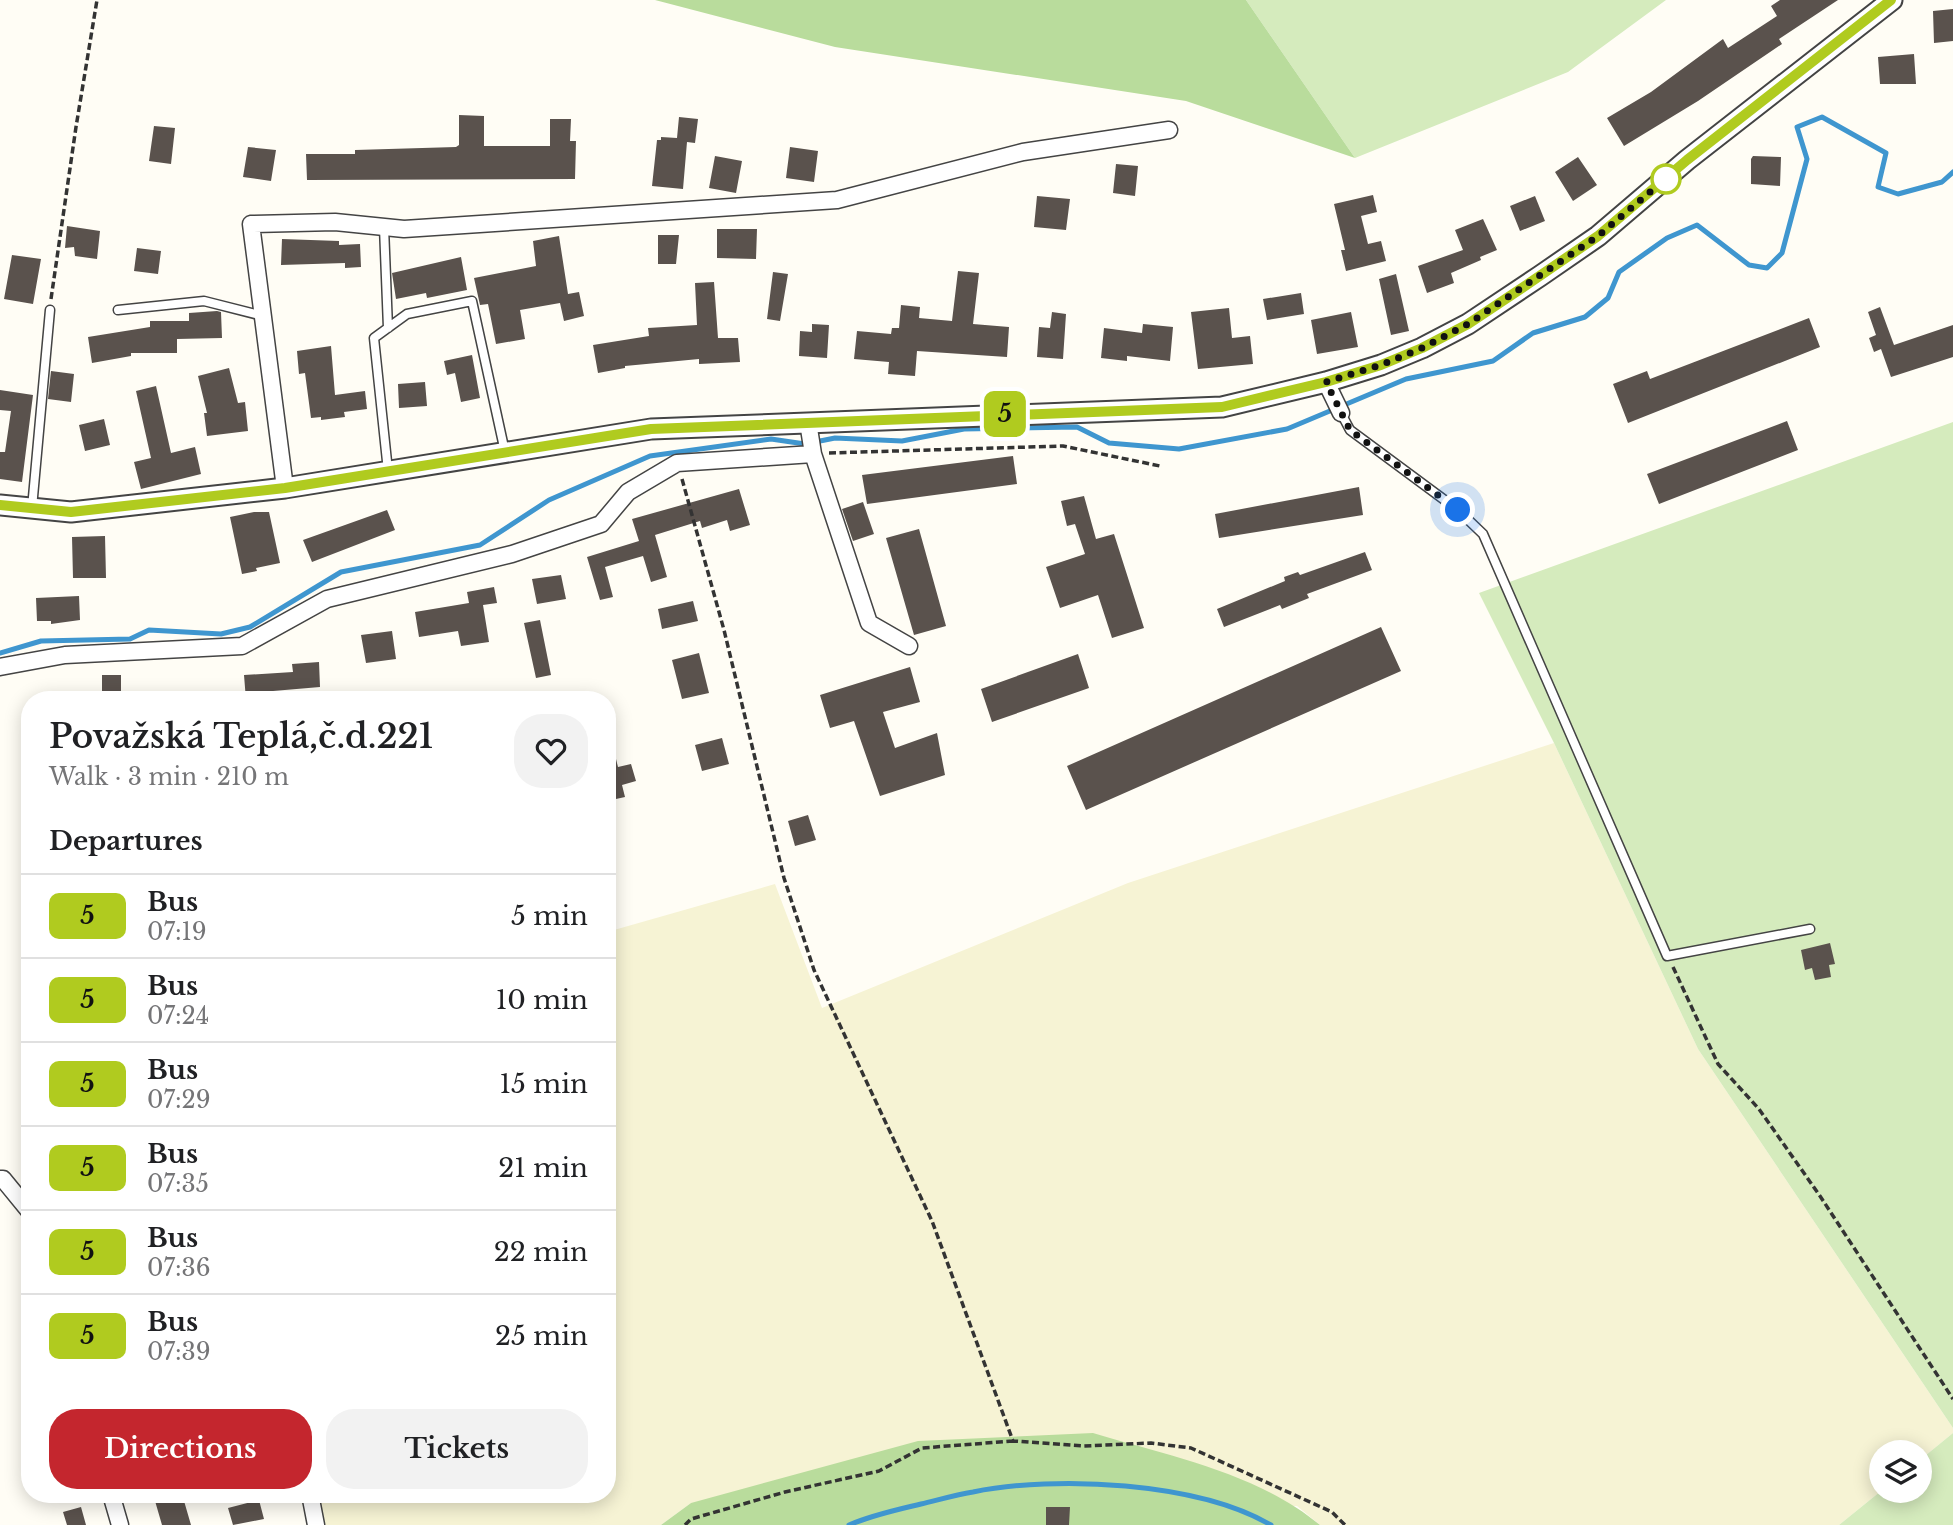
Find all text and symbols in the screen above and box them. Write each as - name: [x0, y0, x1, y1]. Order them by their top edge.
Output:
- unlabelled marker: [1651, 164, 1681, 194]
- line badge: 5: [982, 391, 1028, 437]
- text: 5: [998, 399, 1012, 428]
- your location: [1440, 492, 1475, 527]
- button: heart: [514, 714, 588, 788]
- text: Považská Teplá,č.d.221: [49, 716, 433, 757]
- text: Walk · 3 min · 210 m: [49, 763, 289, 791]
- text: Departures: [49, 825, 203, 857]
- text: Bus: [147, 886, 198, 918]
- text: 5 min: [511, 900, 588, 932]
- text: 5: [80, 901, 95, 930]
- text: 07:19: [147, 918, 207, 946]
- text: Bus: [147, 970, 198, 1002]
- text: 10 min: [496, 984, 588, 1016]
- text: 5: [80, 985, 95, 1014]
- text: 07:24: [147, 1002, 209, 1030]
- text: Bus: [147, 1054, 198, 1086]
- text: 15 min: [499, 1068, 588, 1100]
- text: 5: [80, 1069, 95, 1098]
- text: 07:29: [147, 1086, 210, 1114]
- text: Bus: [147, 1138, 198, 1170]
- text: 21 min: [498, 1152, 588, 1184]
- text: 5: [80, 1153, 95, 1182]
- text: 07:35: [147, 1170, 209, 1198]
- text: Bus: [147, 1222, 198, 1254]
- text: 22 min: [494, 1236, 588, 1268]
- text: 5: [80, 1237, 95, 1266]
- text: 07:36: [147, 1254, 210, 1282]
- text: Bus: [147, 1306, 198, 1338]
- text: 25 min: [495, 1320, 588, 1352]
- text: 5: [80, 1321, 95, 1350]
- text: 07:39: [147, 1338, 210, 1366]
- button: Directions: [49, 1409, 312, 1489]
- button: Tickets: [326, 1409, 588, 1489]
- map controls: [1869, 1440, 1932, 1503]
- button: layers: [1869, 1440, 1932, 1503]

